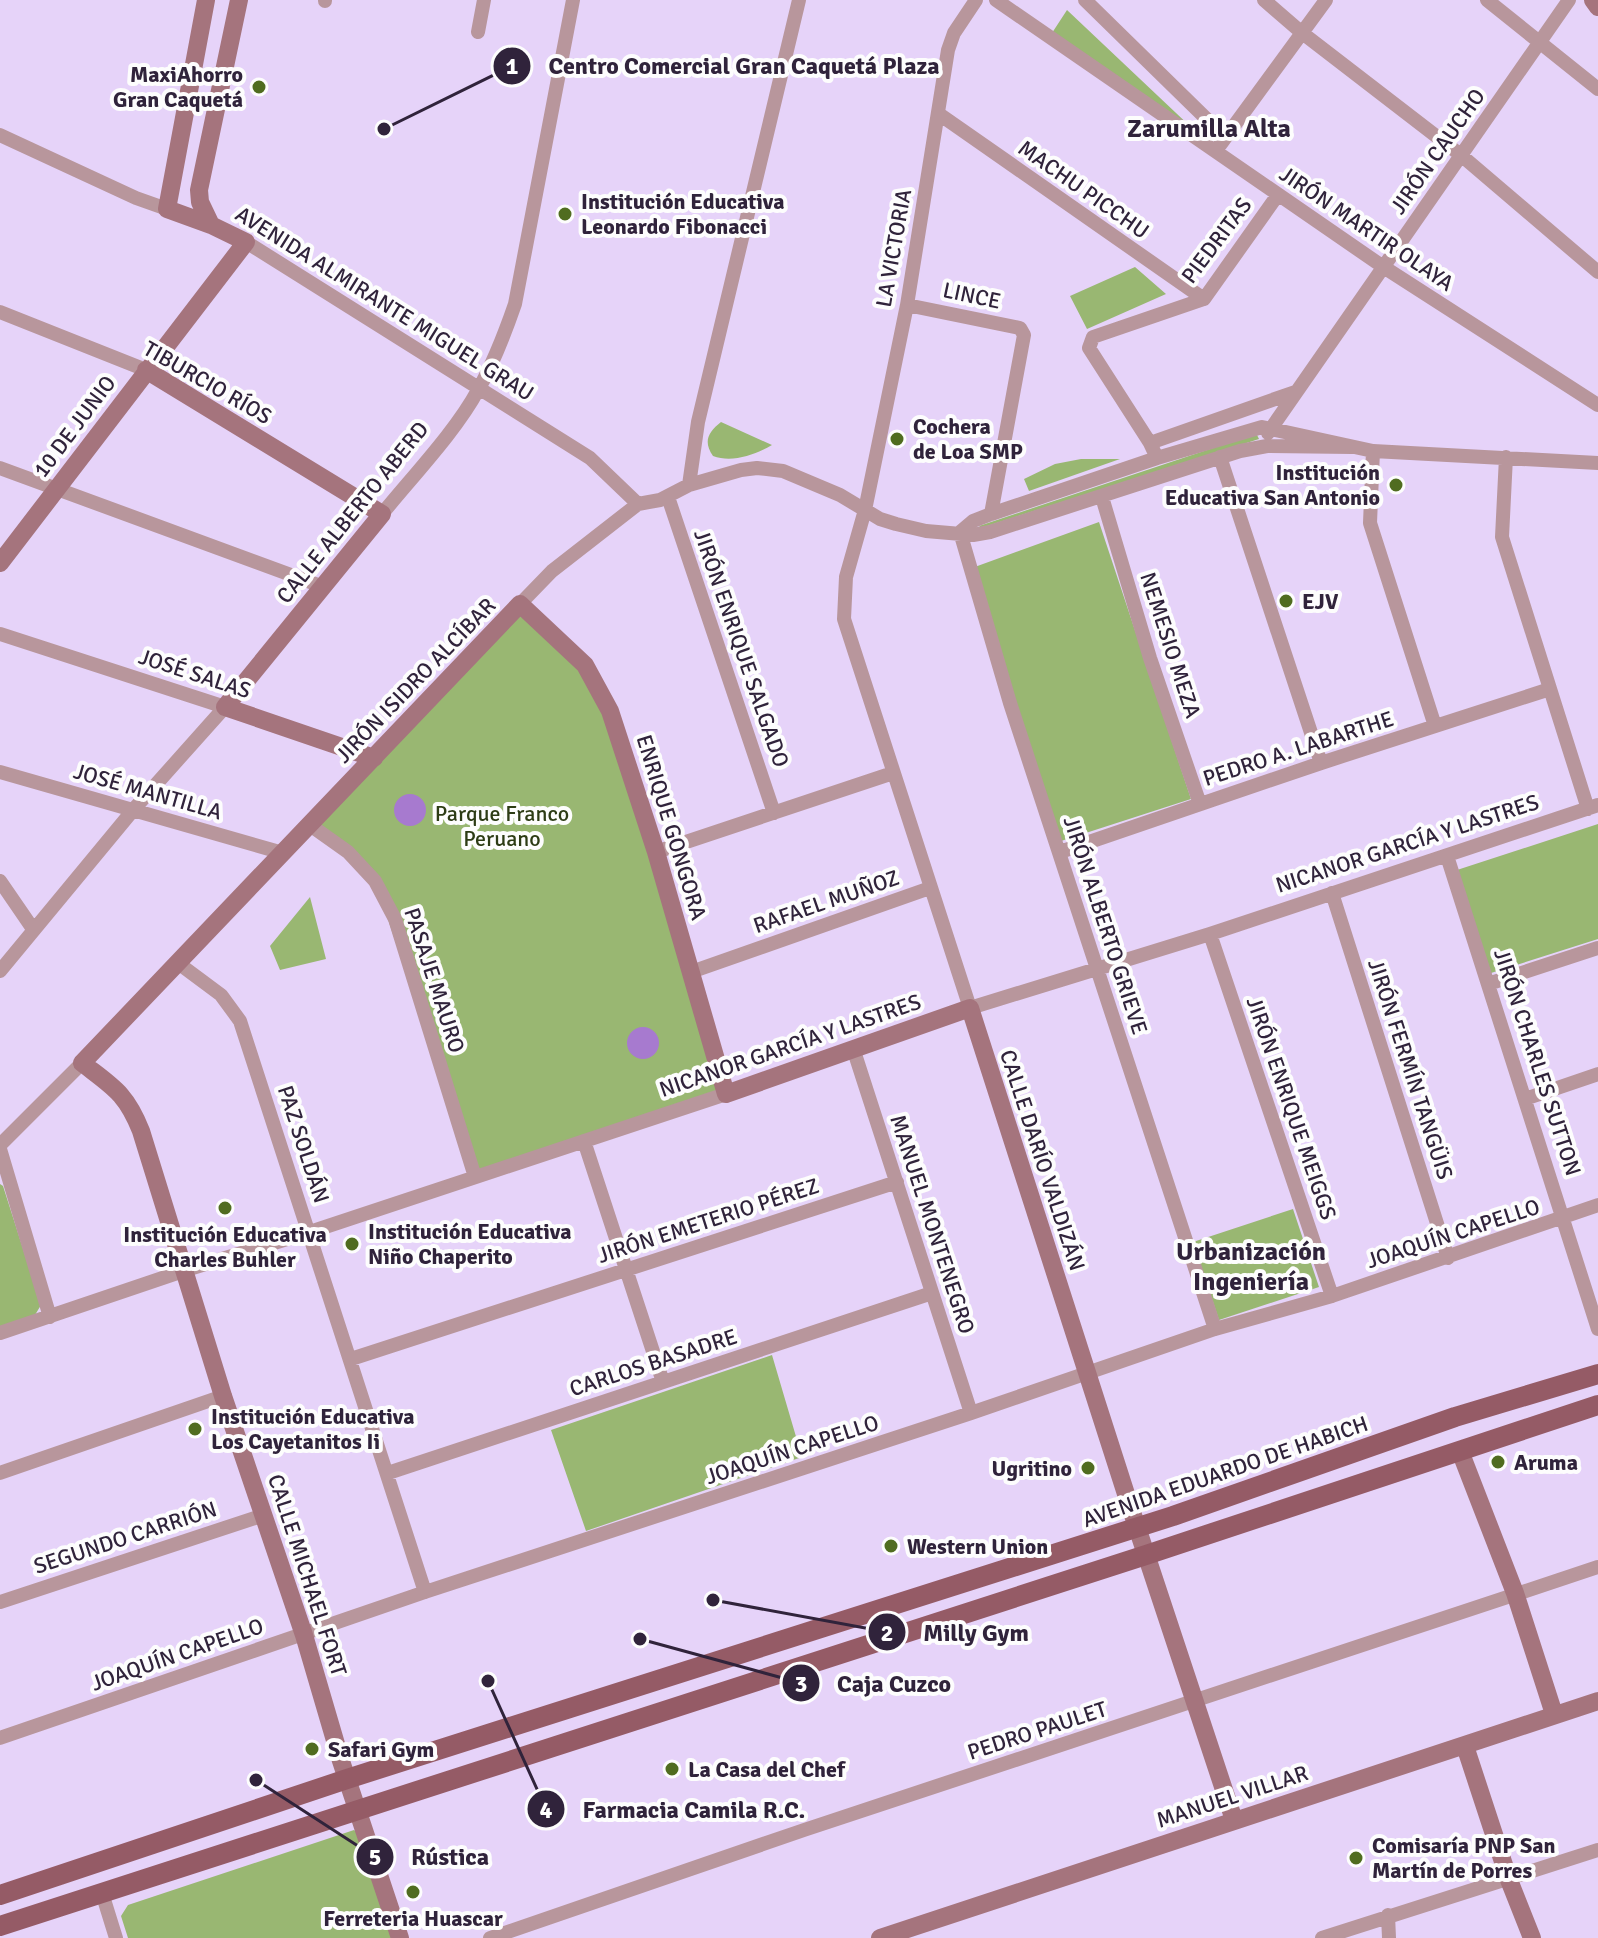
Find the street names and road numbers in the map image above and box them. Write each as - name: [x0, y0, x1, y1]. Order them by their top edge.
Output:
- street label: JIRÓN CAUCHO: [1384, 83, 1491, 219]
- street label: MACHU PICCHU: [1013, 134, 1154, 244]
- street label: JIRÓN MARTIR OLAYA: [1274, 160, 1459, 297]
- street label: LA VICTORIA: [870, 186, 917, 309]
- street label: PIEDRITAS: [1175, 192, 1257, 289]
- street label: AVENIDA ALMIRANTE MIGUEL GRAU: [231, 200, 539, 407]
- street label: LINCE: [941, 276, 1003, 315]
- street label: TIBURCIO RÍOS: [139, 335, 277, 430]
- street label: 10 DE JUNIO: [27, 370, 121, 483]
- street label: CALLE ALBERTO ABERD: [271, 416, 434, 609]
- street label: JIRÓN ENRIQUE SALGADO: [688, 526, 795, 771]
- street label: NEMESIO MEZA: [1134, 569, 1207, 722]
- street label: JIRÓN ISIDRO ALCÍBAR: [330, 592, 501, 769]
- street label: JOSÉ SALAS: [135, 643, 254, 704]
- street label: PEDRO A. LABARTHE: [1199, 705, 1397, 792]
- street label: ENRIQUE GONGORA: [631, 731, 713, 924]
- street label: JOSÉ MANTILLA: [71, 757, 226, 826]
- street label: NICANOR GARCÍA Y LASTRES: [1272, 788, 1542, 899]
- street label: JIRÓN ALBERTO GRIEVE: [1057, 813, 1154, 1038]
- street label: RAFAEL MUÑOZ: [750, 864, 903, 939]
- street label: PASAJE MAURO: [398, 904, 471, 1056]
- street label: JIRÓN CHARLES SUTTON: [1488, 945, 1587, 1179]
- street label: JIRÓN FERMÍN TANGÜIS: [1362, 956, 1459, 1183]
- street label: NICANOR GARCÍA Y LASTRES: [656, 988, 925, 1103]
- street label: JIRÓN ENRIQUE MEIGGS: [1241, 993, 1342, 1223]
- street label: CALLE DARÍO VALDIZÁN: [994, 1046, 1091, 1274]
- street label: PAZ SOLDÁN: [272, 1082, 335, 1206]
- street label: MANUEL MONTENEGRO: [884, 1111, 981, 1337]
- street label: JIRÓN EMETERIO PÉREZ: [594, 1172, 822, 1269]
- street label: JOAQUÍN CAPELLO: [1363, 1193, 1543, 1274]
- street label: CARLOS BASADRE: [566, 1323, 740, 1402]
- street label: JOAQUÍN CAPELLO: [702, 1409, 882, 1490]
- street label: AVENIDA EDUARDO DE HABICH: [1079, 1410, 1371, 1533]
- street label: CALLE MICHAEL FORT: [262, 1471, 353, 1680]
- street label: SEGUNDO CARRIÓN: [30, 1495, 220, 1580]
- street label: JOAQUÍN CAPELLO: [87, 1612, 267, 1697]
- street label: PEDRO PAULET: [964, 1695, 1110, 1766]
- street label: MANUEL VILLAR: [1153, 1759, 1311, 1834]

